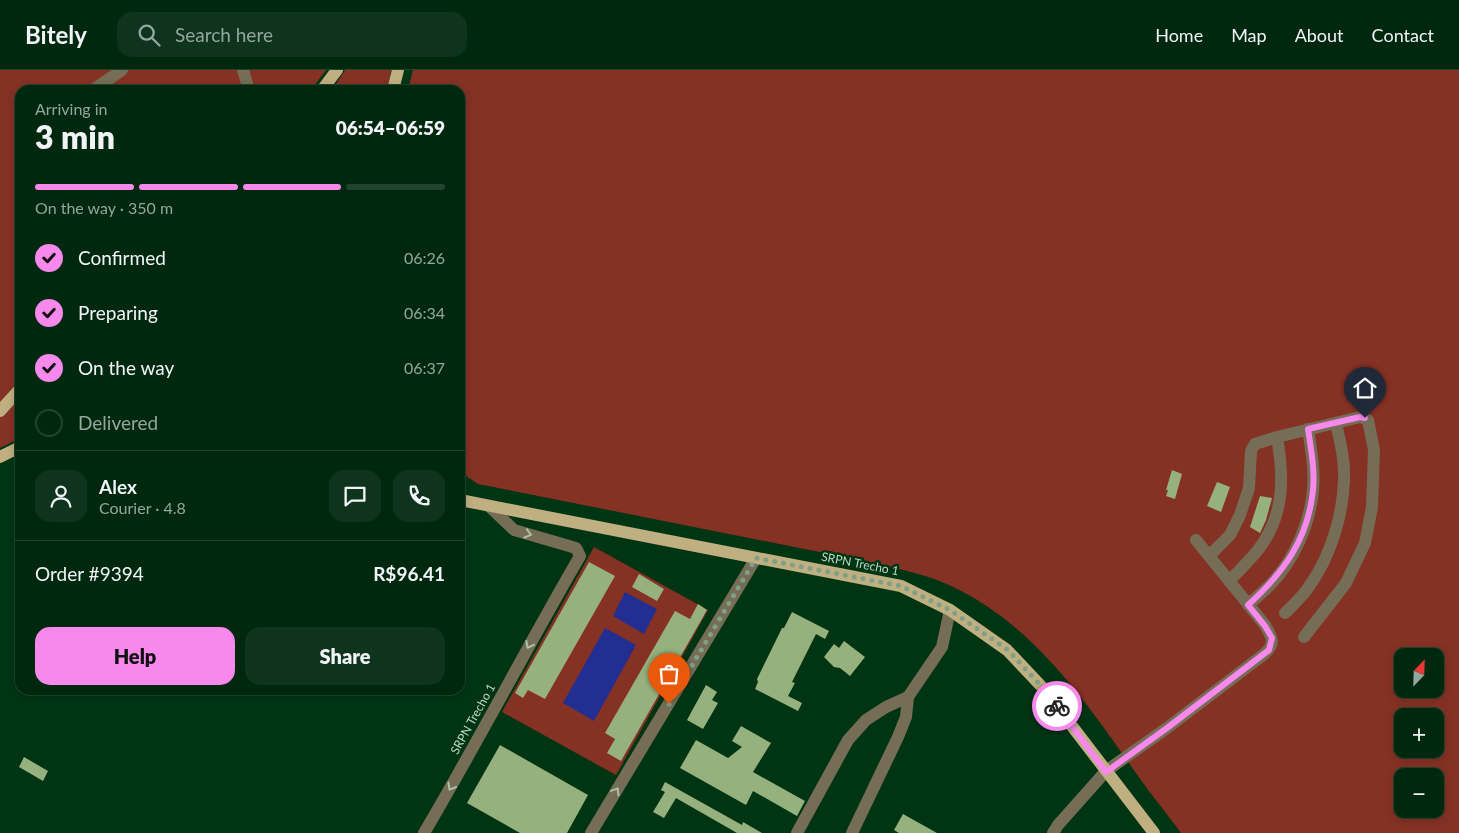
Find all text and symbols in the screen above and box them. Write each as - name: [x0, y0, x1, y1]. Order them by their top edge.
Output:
- search box: [117, 12, 467, 57]
- text: Bitely: [25, 20, 87, 49]
- icon: search: [135, 21, 163, 49]
- text: Search here: [175, 23, 273, 46]
- text: Home: [1155, 24, 1203, 46]
- text: Map: [1231, 24, 1267, 46]
- text: About: [1295, 24, 1344, 46]
- text: Contact: [1372, 24, 1434, 46]
- text: Arriving in: [35, 99, 108, 118]
- text: 06:54–06:59: [336, 116, 445, 139]
- text: 3 min: [35, 117, 115, 156]
- text: On the way · 350 m: [35, 198, 173, 217]
- icon: check: [35, 244, 63, 272]
- text: Confirmed: [78, 246, 166, 269]
- text: 06:26: [404, 248, 445, 267]
- icon: check: [35, 299, 63, 327]
- text: Preparing: [78, 301, 158, 324]
- text: 06:34: [404, 303, 445, 322]
- icon: check: [35, 354, 63, 382]
- text: On the way: [78, 356, 174, 379]
- text: 06:37: [404, 358, 445, 377]
- pin: [1344, 367, 1386, 418]
- icon: home: [1351, 374, 1379, 402]
- text: Delivered: [78, 411, 158, 434]
- button: person: [35, 470, 87, 522]
- button: chat: [329, 470, 381, 522]
- button: phone: [393, 470, 445, 522]
- text: Alex: [99, 475, 137, 498]
- text: Courier · 4.8: [99, 498, 186, 517]
- one-way arrow: [523, 529, 531, 539]
- street label: SRPN Trecho 1: [820, 549, 900, 578]
- text: Order #9394: [35, 562, 144, 585]
- text: R$96.41: [373, 562, 445, 585]
- button: Help: [35, 627, 235, 685]
- button: Share: [245, 627, 445, 685]
- one-way arrow: [525, 640, 535, 649]
- north arrow: [1394, 648, 1444, 698]
- map controls: [1394, 648, 1444, 818]
- pin: [648, 653, 690, 704]
- icon: bag: [655, 660, 683, 688]
- street label: SRPN Trecho 1: [447, 681, 498, 757]
- courier: [1032, 681, 1082, 731]
- icon: bike: [1043, 692, 1071, 720]
- button: +: [1394, 708, 1444, 758]
- button: −: [1394, 768, 1444, 818]
- one-way arrow: [447, 782, 457, 791]
- one-way arrow: [609, 788, 619, 797]

